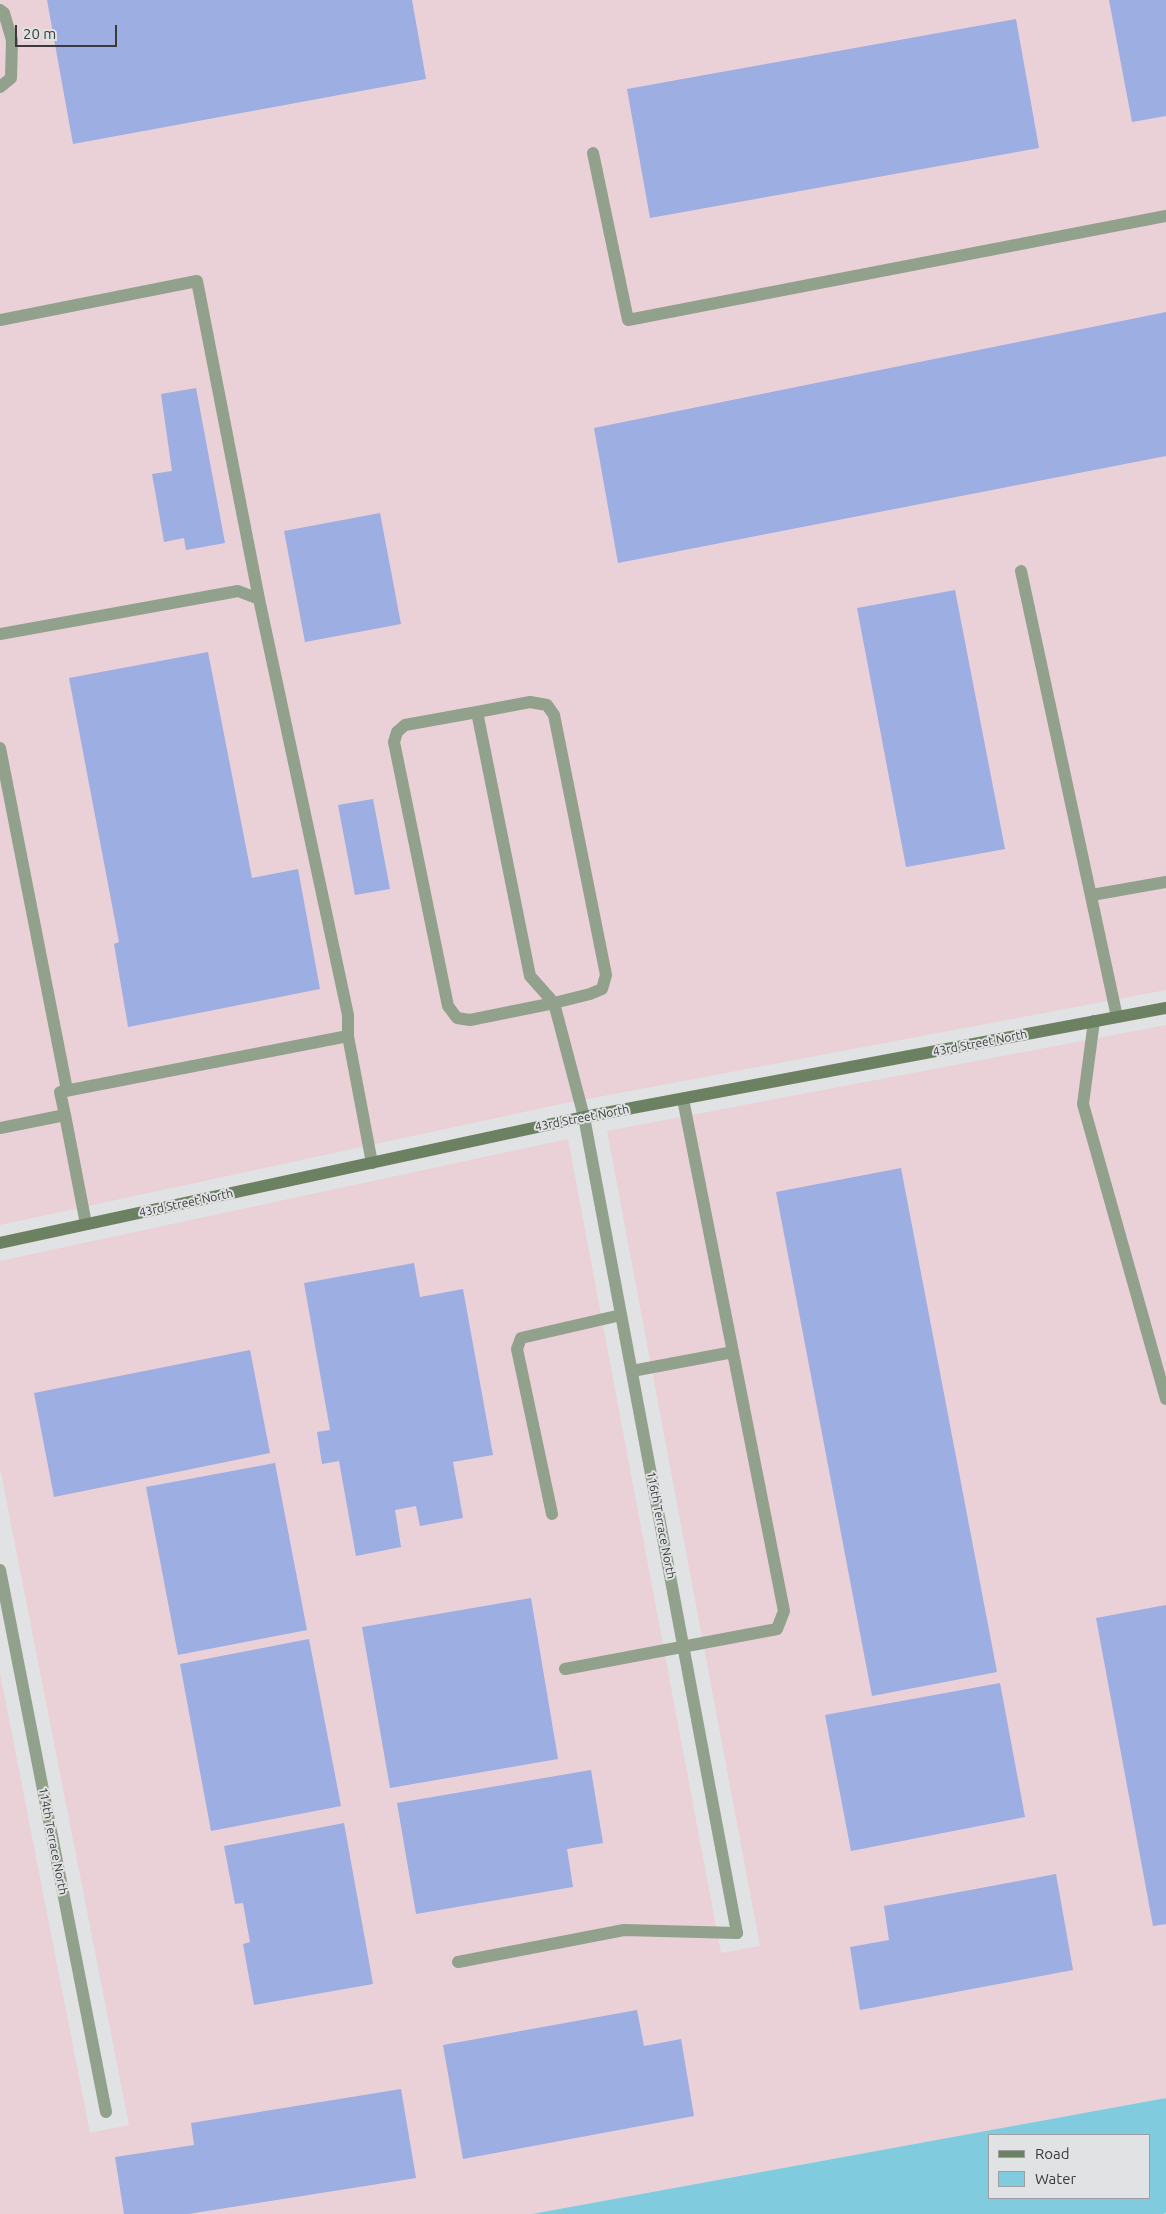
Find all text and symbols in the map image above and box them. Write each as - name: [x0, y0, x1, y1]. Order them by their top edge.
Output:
- scale bar: [18, 15, 120, 47]
- text: 20 m: [23, 25, 56, 42]
- street label: 43rd Street North: [932, 1027, 1028, 1059]
- street label: 43rd Street North: [534, 1102, 630, 1134]
- street label: 43rd Street North: [138, 1186, 234, 1220]
- street label: 116th Terrace North: [644, 1470, 678, 1580]
- street label: 114th Terrace North: [36, 1786, 70, 1896]
- legend: [988, 2134, 1151, 2199]
- text: Road: [1035, 2145, 1070, 2162]
- text: Water: [1035, 2170, 1076, 2187]

